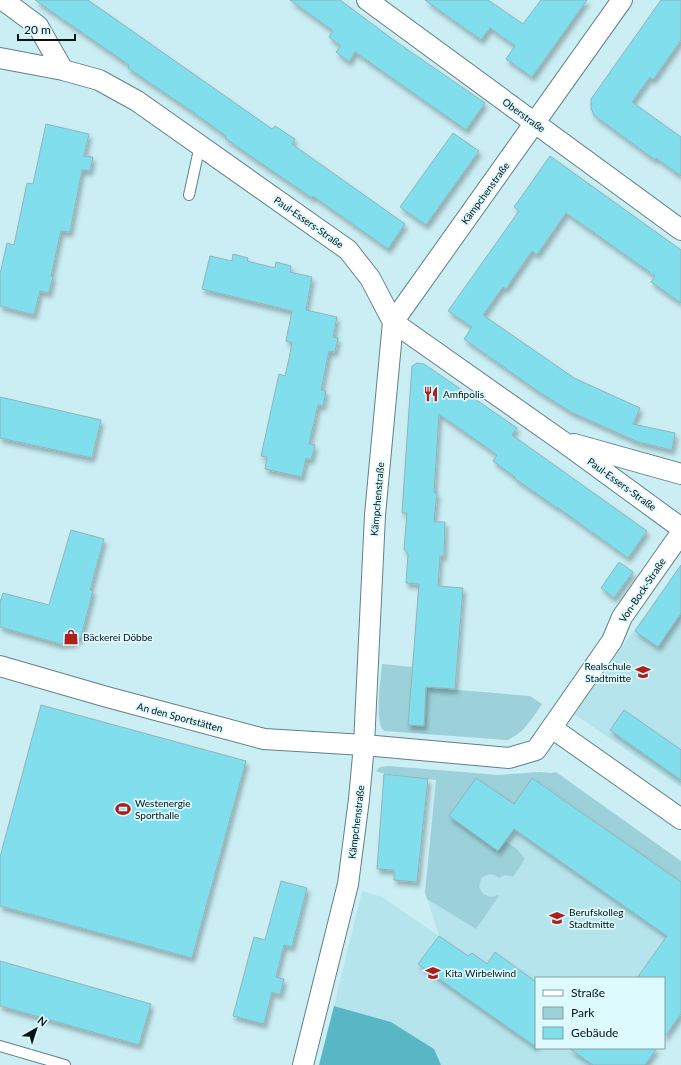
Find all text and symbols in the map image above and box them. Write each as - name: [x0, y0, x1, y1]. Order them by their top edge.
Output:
- scale bar: [18, 16, 75, 42]
- text: 20 m: [24, 22, 51, 37]
- street label: Oberstraße: [500, 95, 548, 135]
- street label: Kämpchenstraße: [458, 159, 512, 227]
- street label: Paul-Essers-Straße: [272, 194, 346, 250]
- restaurant icon: Amfipolis: [422, 385, 440, 403]
- place label: Amfipolis: [443, 388, 484, 400]
- street label: Paul-Essers-Straße: [585, 455, 659, 513]
- street label: Kämpchenstraße: [368, 462, 386, 536]
- street label: Von-Bock-Straße: [616, 556, 668, 624]
- shop icon: Bäckerei Döbbe: [62, 628, 80, 646]
- place label: Bäckerei Döbbe: [83, 631, 153, 643]
- place label: Realschule Stadtmitte: [585, 660, 631, 684]
- school or university icon: Realschule Stadtmitte: [634, 663, 652, 681]
- street label: An den Sportstätten: [136, 700, 224, 734]
- street label: Kämpchenstraße: [346, 784, 366, 860]
- place label: Westenergie Sporthalle: [135, 797, 191, 821]
- sports icon: Westenergie Sporthalle: [114, 800, 132, 818]
- place label: Berufskolleg Stadtmitte: [569, 906, 623, 930]
- school or university icon: Berufskolleg Stadtmitte: [548, 909, 566, 927]
- school or university icon: Kita Wirbelwind: [424, 964, 442, 982]
- place label: Kita Wirbelwind: [445, 967, 516, 979]
- legend: [535, 977, 665, 1049]
- text: Straße: [571, 985, 605, 1000]
- text: Park: [571, 1005, 595, 1020]
- north arrow: [16, 1009, 56, 1049]
- text: N: [35, 1013, 50, 1029]
- text: Gebäude: [571, 1025, 618, 1040]

